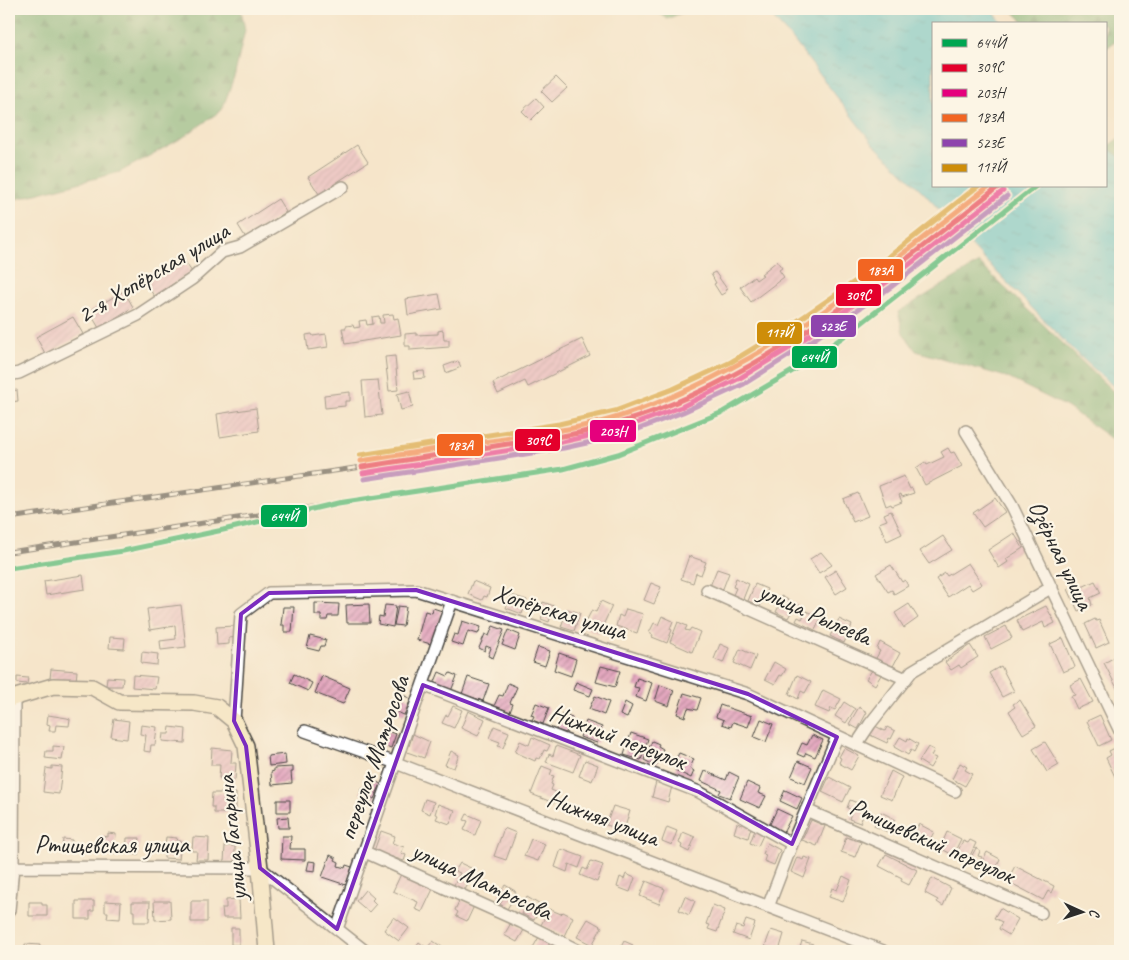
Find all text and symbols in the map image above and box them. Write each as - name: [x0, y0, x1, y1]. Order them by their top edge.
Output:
- legend: [932, 22, 1106, 188]
- text: 644Й: [976, 33, 1008, 53]
- text: 309С: [976, 58, 1005, 77]
- text: 203Н: [976, 84, 1007, 103]
- text: 183А: [976, 108, 1005, 127]
- text: 523Е: [976, 134, 1006, 153]
- text: 117Й: [976, 157, 1008, 177]
- street label: 2-я Хопёрская улица: [71, 214, 237, 331]
- line badge: 183А: [857, 258, 904, 282]
- text: 183А: [867, 262, 894, 279]
- line badge: 309С: [835, 283, 882, 307]
- text: 309С: [845, 287, 873, 304]
- line badge: 523Е: [810, 314, 857, 338]
- text: 523Е: [820, 318, 848, 335]
- line badge: 117Й: [756, 321, 803, 345]
- text: 117Й: [765, 323, 796, 341]
- line badge: 644Й: [791, 345, 838, 369]
- text: 644Й: [800, 348, 831, 366]
- line badge: 203Н: [589, 419, 637, 443]
- text: 203Н: [600, 423, 629, 440]
- line badge: 309С: [514, 428, 561, 452]
- text: 309С: [525, 432, 553, 449]
- line badge: 183А: [436, 433, 484, 457]
- text: 183А: [447, 437, 474, 454]
- street label: Озёрная улица: [1020, 495, 1102, 617]
- line badge: 644Й: [260, 504, 308, 528]
- text: 644Й: [270, 507, 301, 525]
- street label: улица Рылеева: [752, 574, 879, 654]
- street label: Хопёрская улица: [490, 577, 632, 648]
- street label: переулок Матросова: [331, 670, 418, 844]
- street label: Нижний переулок: [545, 696, 693, 779]
- street label: улица Гагарина: [209, 771, 255, 905]
- street label: Нижняя улица: [543, 782, 666, 855]
- street label: Ртищевский переулок: [845, 790, 1022, 893]
- street label: Ртищевская улица: [35, 829, 191, 861]
- street label: улица Матросова: [405, 834, 559, 928]
- north arrow: [1056, 888, 1106, 938]
- text: С: [1086, 909, 1103, 919]

